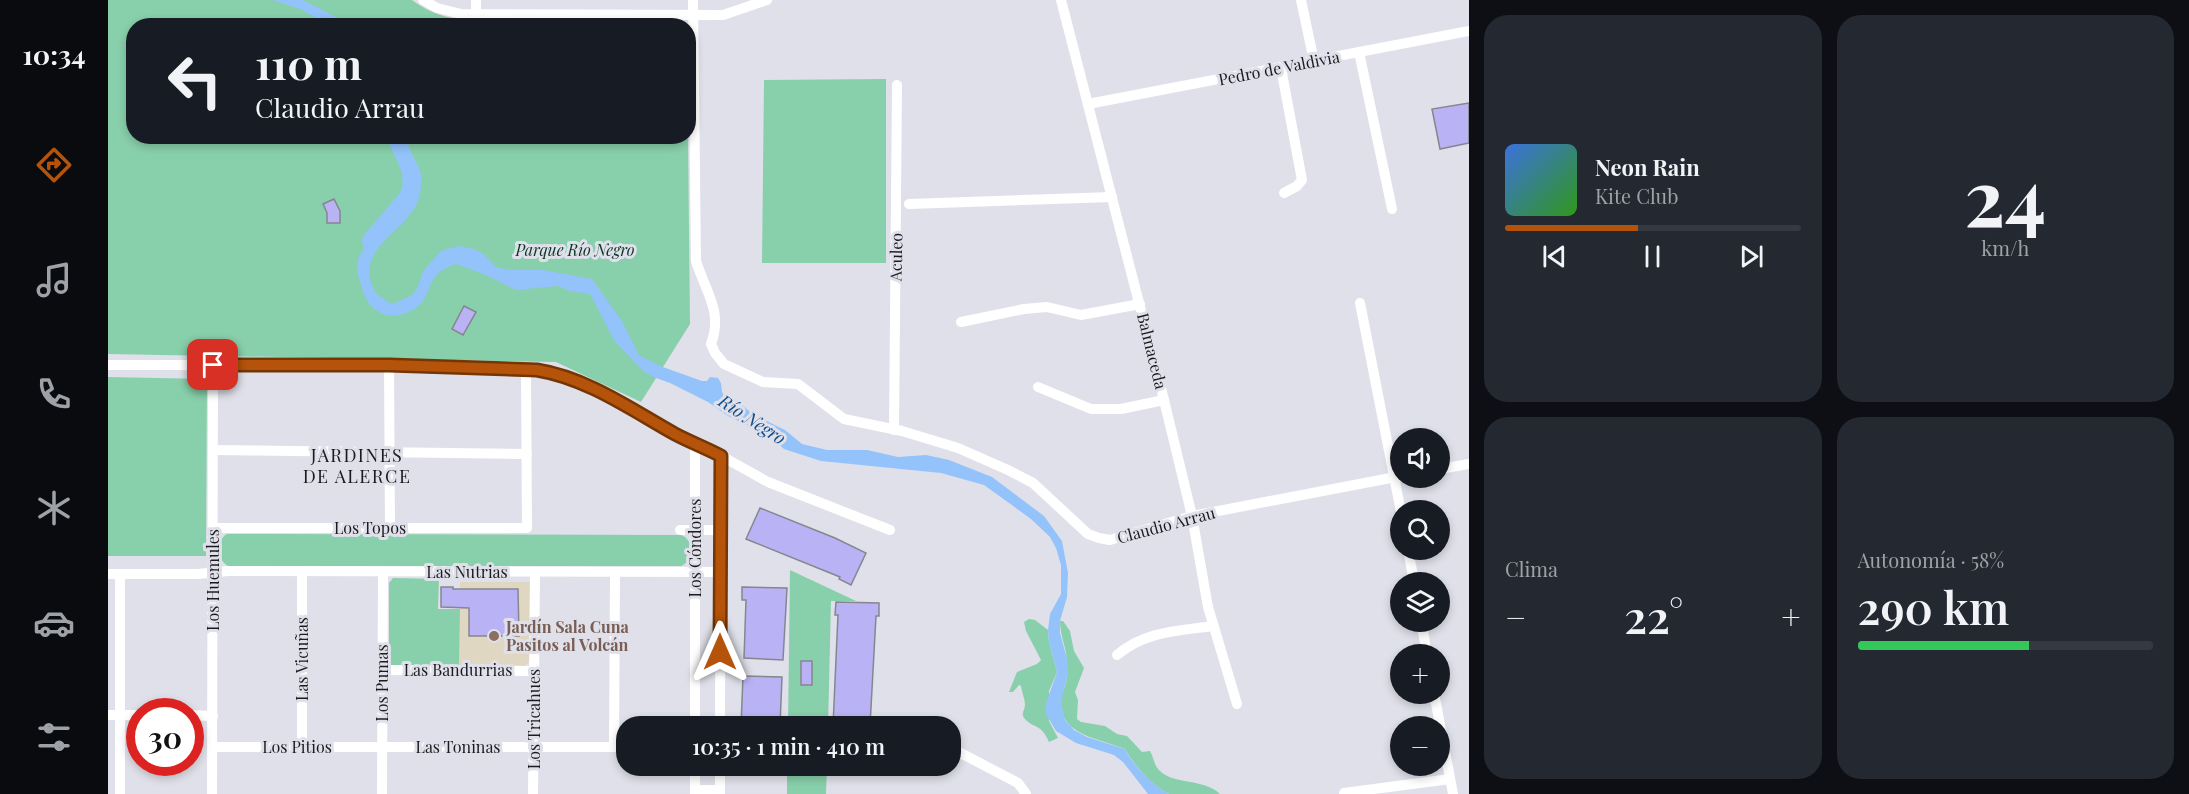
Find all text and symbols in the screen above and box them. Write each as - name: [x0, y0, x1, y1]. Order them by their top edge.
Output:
- text: 110 m: [255, 35, 362, 91]
- text: 10:34: [22, 36, 86, 72]
- icon: left: [156, 42, 234, 120]
- street label: Pedro de Valdivia: [1217, 45, 1341, 90]
- text: Claudio Arrau: [255, 89, 425, 125]
- text: 24: [1964, 143, 2046, 247]
- icon: directions: [33, 144, 75, 186]
- text: Neon Rain: [1595, 152, 1700, 182]
- text: Kite Club: [1595, 182, 1679, 209]
- street label: Aculeo: [885, 232, 906, 282]
- text: km/h: [1981, 234, 2029, 261]
- park label: Parque Río Negro: [514, 239, 635, 260]
- icon: previous: [1538, 240, 1571, 273]
- icon: pause: [1636, 240, 1669, 273]
- icon: next: [1735, 240, 1768, 273]
- icon: music: [33, 259, 75, 301]
- street label: Balmaceda: [1133, 311, 1172, 391]
- pin: [187, 339, 238, 390]
- icon: arrive: [196, 348, 229, 381]
- icon: phone: [33, 373, 75, 415]
- water label: Río Negro: [714, 388, 791, 450]
- map controls: [1390, 428, 1450, 776]
- button: sound: [1390, 428, 1450, 488]
- district label: JARDINES DE ALERCE: [303, 443, 411, 488]
- icon: climate: [33, 487, 75, 529]
- street label: Los Cóndores: [684, 499, 705, 597]
- button: search: [1390, 500, 1450, 560]
- street label: Claudio Arrau: [1115, 501, 1217, 548]
- street label: Los Topos: [334, 517, 406, 538]
- street label: Los Huemules: [202, 529, 223, 631]
- text: Autonomía · 58%: [1858, 546, 2004, 573]
- text: Clima: [1505, 555, 1558, 582]
- street label: Las Nutrias: [426, 561, 508, 582]
- button: layers: [1390, 572, 1450, 632]
- text: 290 km: [1858, 576, 2009, 636]
- text: 22°: [1624, 585, 1683, 645]
- text: −: [1505, 594, 1526, 638]
- text: +: [1781, 594, 1801, 638]
- icon: car: [33, 602, 75, 644]
- place label: Jardín Sala Cuna Pasitos al Volcán: [505, 616, 630, 655]
- street label: Las Vicuñas: [291, 617, 312, 701]
- position arrow: [688, 620, 752, 684]
- marker: Jardín Sala Cuna Pasitos al Volcán: [487, 629, 501, 643]
- street label: Los Pumas: [371, 644, 392, 722]
- button: +: [1390, 644, 1450, 704]
- street label: Las Bandurrias: [404, 659, 512, 680]
- street label: Los Tricahues: [523, 669, 544, 769]
- speed limit sign: 30: [126, 698, 204, 776]
- icon: filters: [33, 716, 75, 758]
- button: −: [1390, 716, 1450, 776]
- text: 10:35 · 1 min · 410 m: [692, 731, 885, 761]
- street label: Los Pitios: [262, 736, 332, 757]
- street label: Las Toninas: [415, 736, 501, 757]

